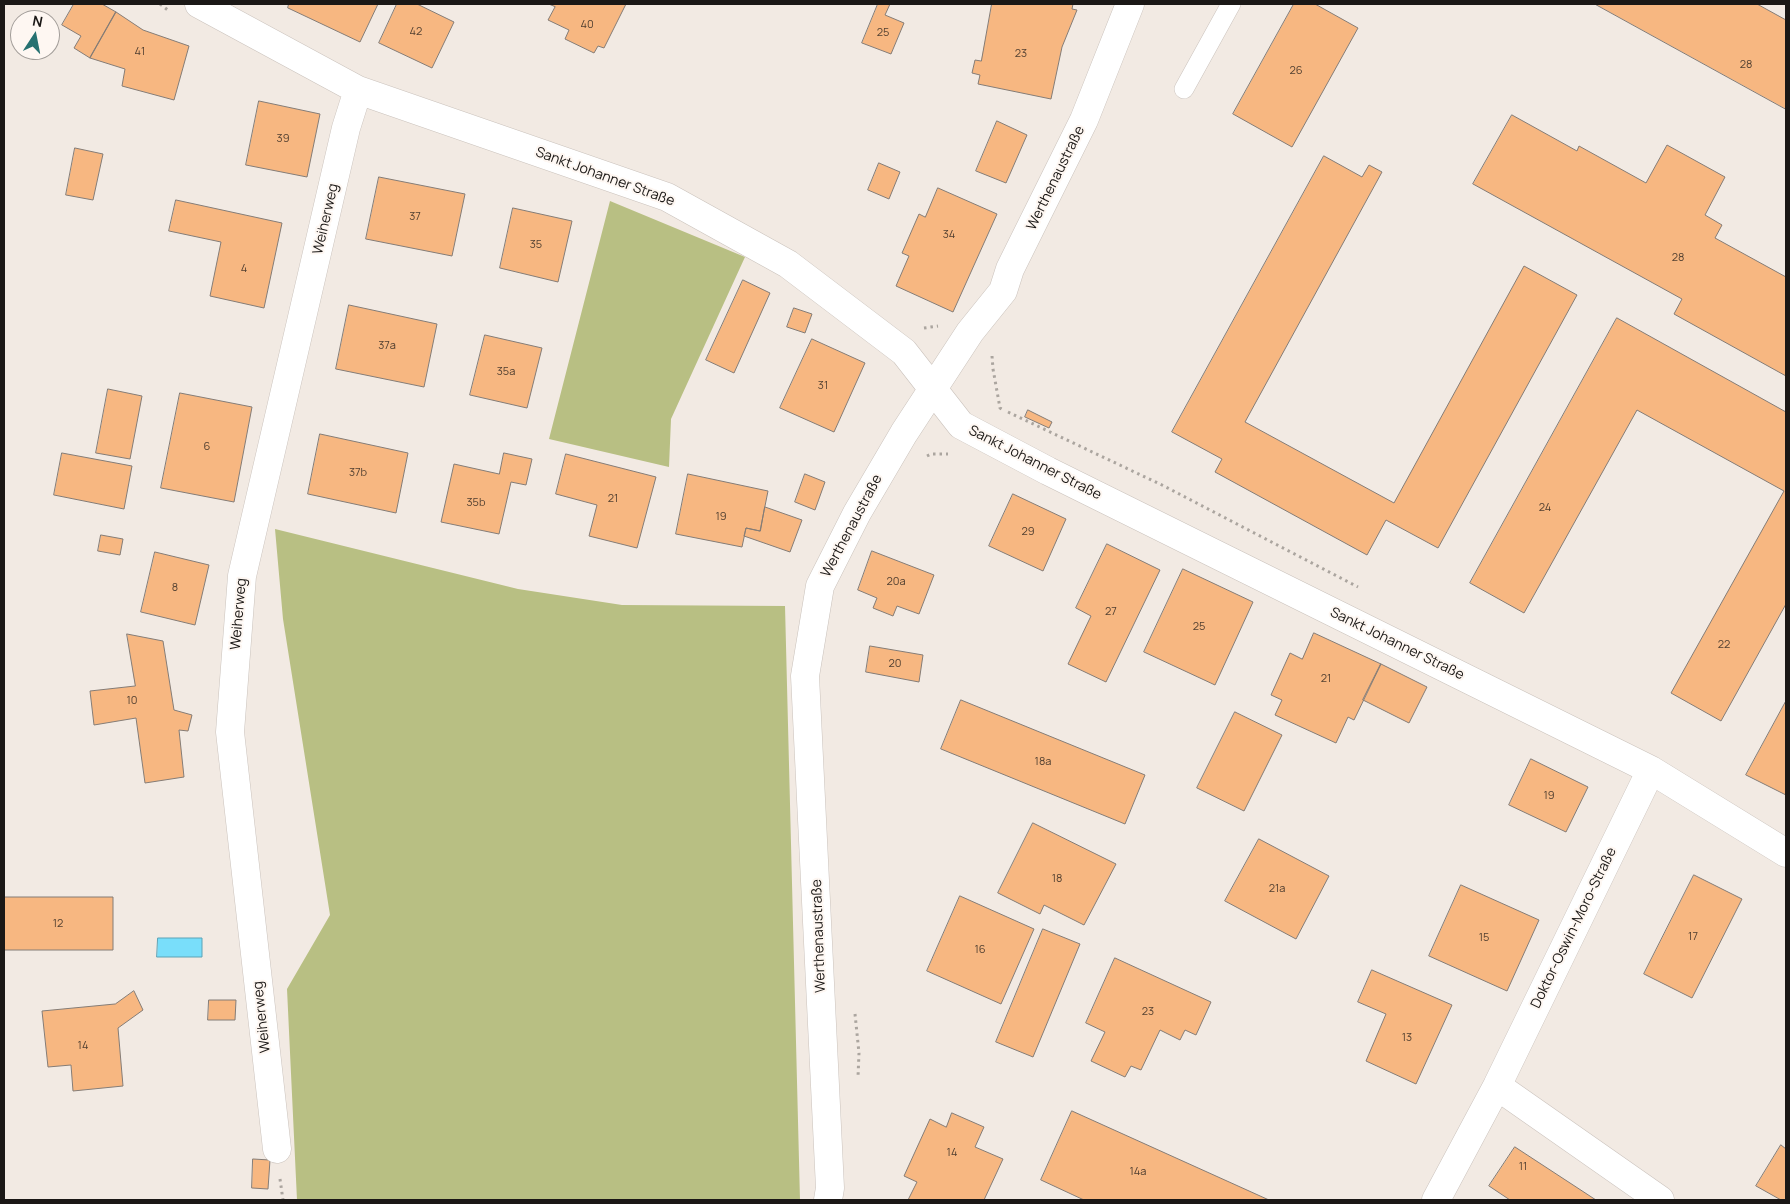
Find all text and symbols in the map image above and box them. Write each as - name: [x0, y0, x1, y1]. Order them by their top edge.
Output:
- north arrow: [10, 10, 60, 60]
- text: N: [31, 10, 45, 31]
- house number: 40: [580, 18, 594, 32]
- house number: 42: [410, 25, 422, 39]
- house number: 25: [877, 26, 889, 40]
- house number: 41: [135, 45, 145, 59]
- house number: 23: [1015, 47, 1027, 61]
- house number: 28: [1740, 58, 1752, 72]
- house number: 26: [1289, 64, 1303, 78]
- street label: Werthenaustraße: [1023, 123, 1089, 233]
- house number: 39: [277, 132, 289, 146]
- street label: Sankt Johanner Straße: [533, 144, 677, 210]
- street label: Weiherweg: [310, 182, 342, 256]
- house number: 37: [409, 210, 421, 224]
- house number: 34: [943, 228, 955, 242]
- house number: 35: [530, 238, 542, 252]
- house number: 28: [1672, 251, 1684, 265]
- house number: 4: [241, 262, 247, 276]
- house number: 37a: [378, 339, 396, 353]
- house number: 35a: [497, 365, 515, 379]
- house number: 31: [818, 379, 828, 393]
- street label: Sankt Johanner Straße: [966, 422, 1104, 504]
- house number: 6: [204, 440, 210, 454]
- house number: 37b: [349, 466, 367, 480]
- street label: Werthenaustraße: [818, 472, 886, 580]
- house number: 21: [608, 492, 618, 506]
- house number: 35b: [467, 496, 485, 510]
- house number: 24: [1539, 501, 1551, 515]
- house number: 19: [715, 510, 727, 524]
- house number: 29: [1021, 525, 1035, 539]
- house number: 20a: [886, 575, 906, 589]
- street label: Weiherweg: [227, 577, 251, 651]
- house number: 8: [172, 581, 178, 595]
- street label: Sankt Johanner Straße: [1327, 604, 1467, 684]
- house number: 27: [1105, 605, 1117, 619]
- house number: 25: [1193, 620, 1205, 634]
- house number: 22: [1718, 638, 1730, 652]
- house number: 20: [889, 657, 901, 671]
- house number: 21: [1321, 672, 1331, 686]
- house number: 10: [127, 694, 137, 708]
- house number: 18a: [1035, 755, 1051, 769]
- house number: 19: [1543, 789, 1555, 803]
- street label: Doktor-Oswin-Moro-Straße: [1528, 845, 1620, 1011]
- house number: 18: [1052, 872, 1062, 886]
- street label: Werthenaustraße: [809, 879, 829, 993]
- house number: 21a: [1269, 882, 1285, 896]
- house number: 12: [53, 917, 63, 931]
- house number: 17: [1688, 930, 1698, 944]
- house number: 15: [1479, 931, 1489, 945]
- house number: 16: [974, 943, 986, 957]
- street label: Weiherweg: [250, 980, 274, 1054]
- house number: 23: [1142, 1005, 1154, 1019]
- house number: 13: [1402, 1031, 1412, 1045]
- house number: 14: [78, 1039, 88, 1053]
- house number: 14: [947, 1146, 957, 1160]
- house number: 11: [1519, 1160, 1527, 1174]
- house number: 14a: [1130, 1165, 1146, 1179]

